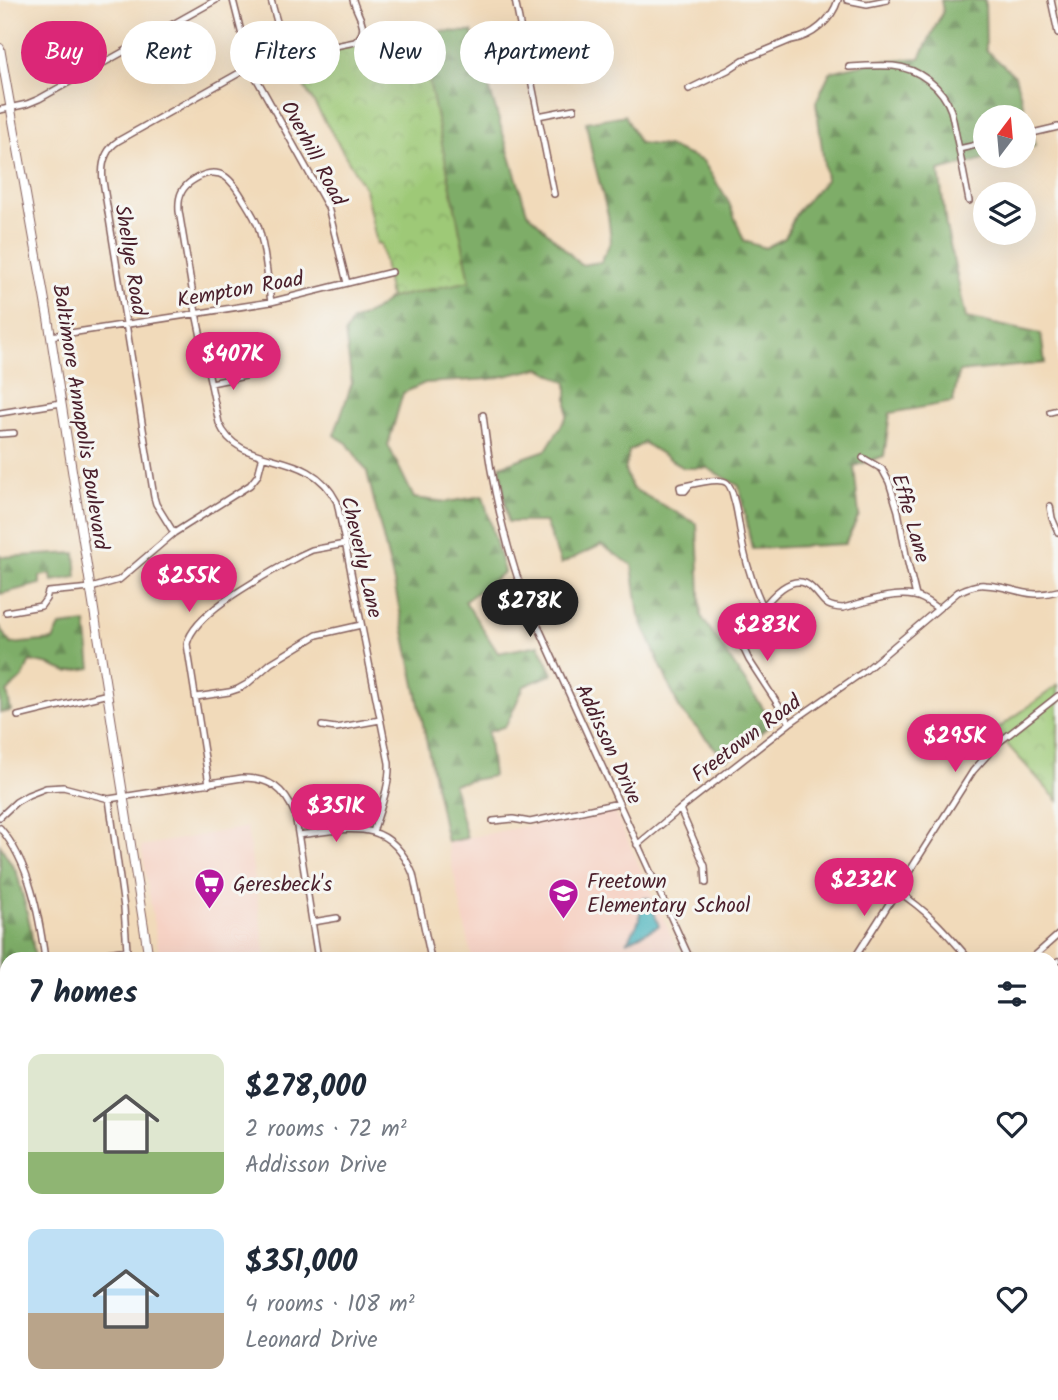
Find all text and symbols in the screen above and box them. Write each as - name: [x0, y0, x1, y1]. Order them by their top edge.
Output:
- chip: Buy: [21, 21, 107, 84]
- chip: Rent: [121, 21, 216, 84]
- chip: Filters: [230, 21, 340, 84]
- chip: New: [354, 21, 446, 84]
- chip: Apartment: [460, 21, 614, 84]
- street label: Overhill Road: [271, 95, 355, 213]
- north arrow: [973, 105, 1036, 168]
- map controls: [973, 105, 1036, 245]
- button: layers: [973, 182, 1036, 245]
- street label: Shellye Road: [104, 202, 155, 319]
- street label: Kempton Road: [174, 263, 307, 318]
- street label: Baltimore Annapolis Boulevard: [42, 282, 117, 553]
- pin: $407K: [184, 332, 282, 392]
- text: $407K: [202, 337, 264, 373]
- street label: Effie Lane: [881, 470, 938, 567]
- street label: Cheverly Lane: [331, 493, 391, 622]
- pin: $255K: [140, 554, 238, 614]
- text: $255K: [157, 559, 221, 595]
- pin: $278K: [481, 580, 579, 639]
- text: $278K: [497, 584, 563, 620]
- pin: $283K: [718, 604, 816, 663]
- text: $283K: [733, 608, 801, 644]
- street label: Addisson Drive: [565, 679, 650, 811]
- street label: Freetown Road: [685, 686, 809, 792]
- pin: $295K: [906, 714, 1004, 774]
- text: $295K: [923, 719, 987, 755]
- pin: $351K: [287, 784, 385, 844]
- text: $351K: [307, 789, 365, 825]
- pin: $232K: [815, 858, 913, 918]
- text: $232K: [831, 863, 897, 899]
- place label: Freetown Elementary School: [587, 866, 750, 923]
- supermarket icon: Geresbeck's: [193, 867, 227, 911]
- place label: Geresbeck's: [233, 869, 332, 902]
- school or university icon: Freetown Elementary School: [547, 876, 581, 920]
- text: 7 homes: [28, 970, 138, 1018]
- icon: filters: [993, 975, 1031, 1013]
- text: $278,000: [245, 1064, 366, 1112]
- icon: home: [84, 1082, 168, 1166]
- icon: heart: [993, 1105, 1031, 1143]
- text: 2 rooms · 72 m²: [245, 1112, 407, 1148]
- text: Addisson Drive: [245, 1148, 387, 1184]
- text: $351,000: [245, 1239, 357, 1287]
- icon: home: [84, 1257, 168, 1341]
- icon: heart: [993, 1280, 1031, 1318]
- text: 4 rooms · 108 m²: [245, 1287, 415, 1323]
- text: Leonard Drive: [245, 1323, 378, 1359]

